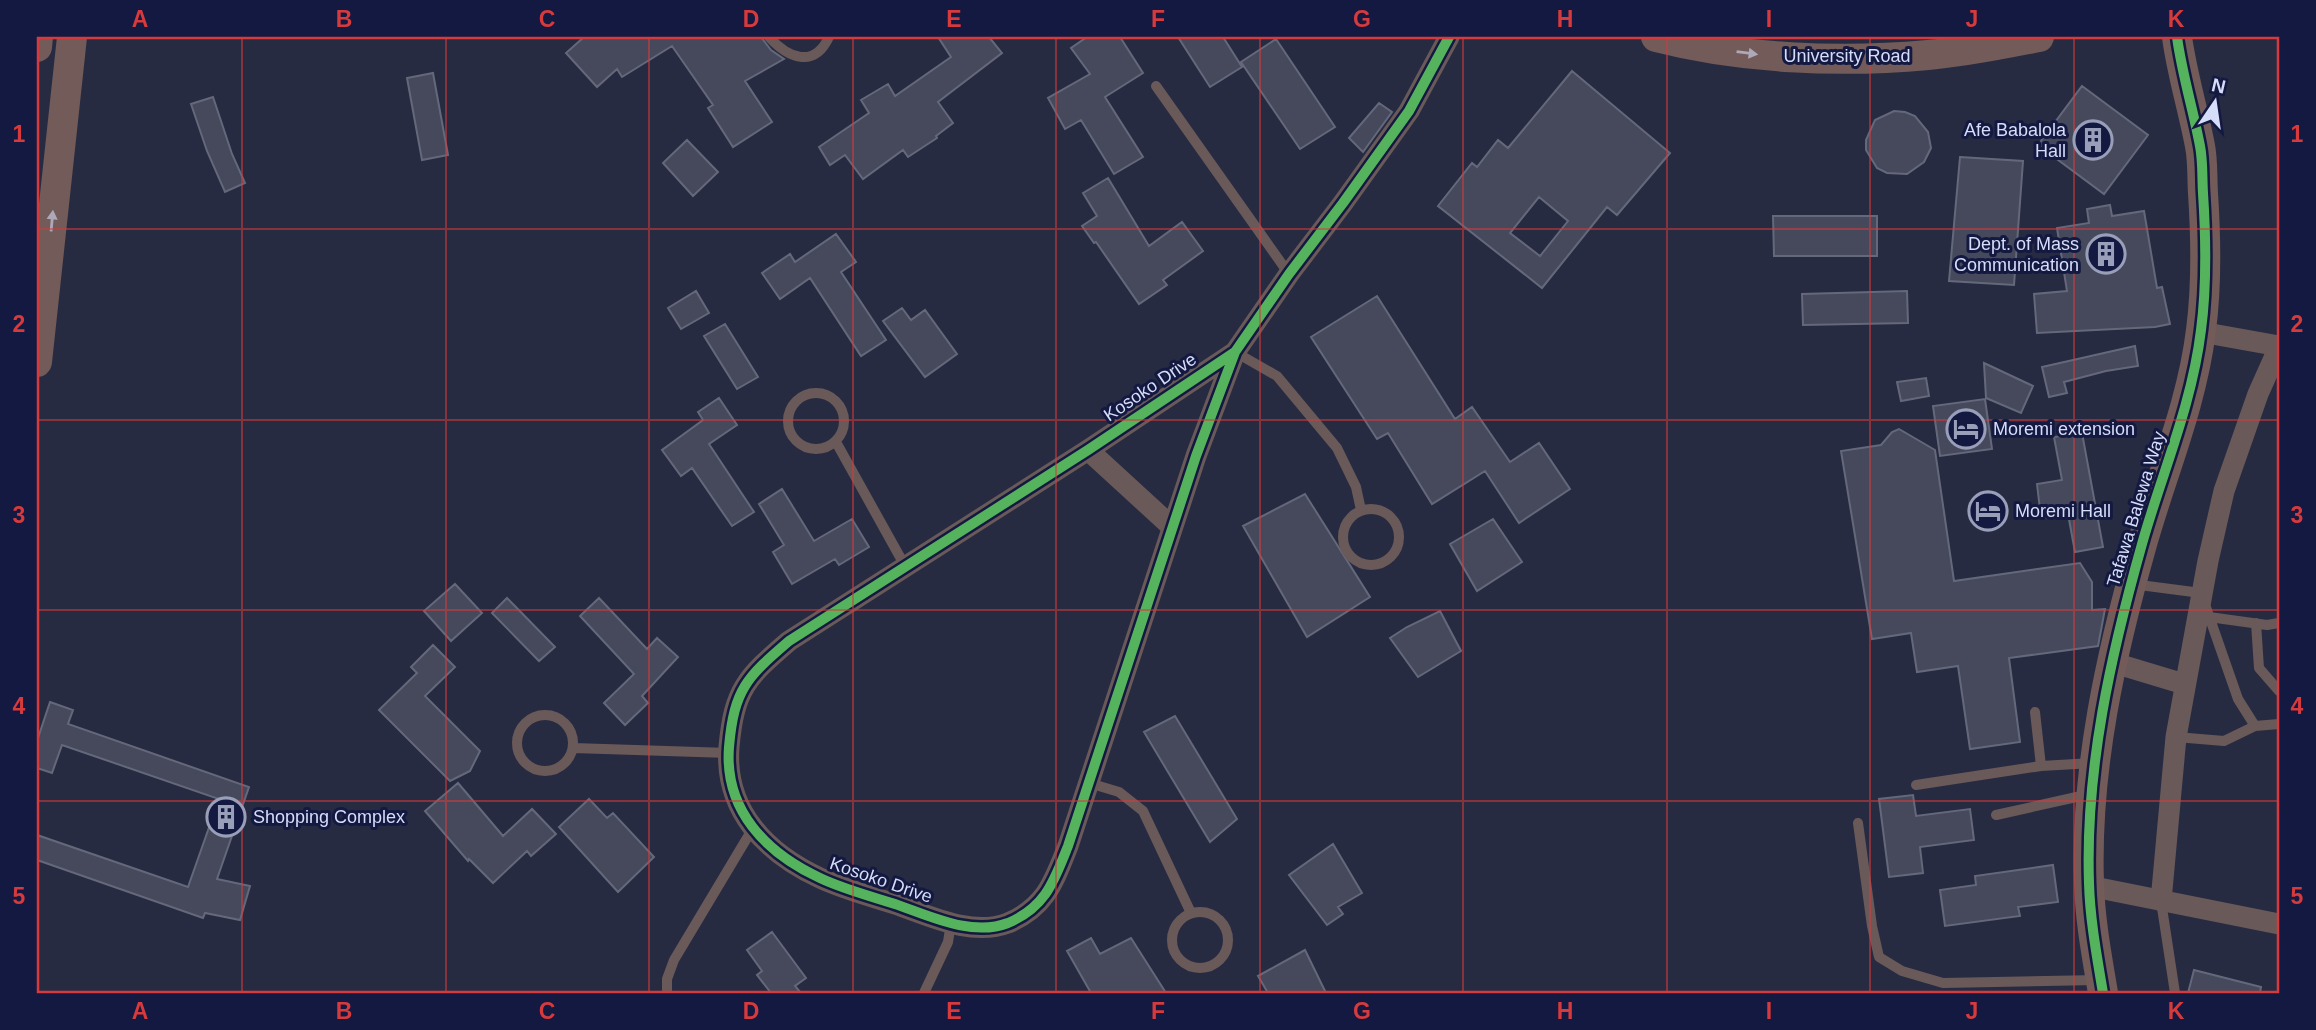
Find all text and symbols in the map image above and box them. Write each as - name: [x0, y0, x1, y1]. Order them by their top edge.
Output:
- text: A: [132, 6, 148, 32]
- text: B: [336, 6, 352, 32]
- text: C: [539, 6, 555, 32]
- text: D: [743, 6, 759, 32]
- text: E: [946, 6, 962, 32]
- text: F: [1151, 6, 1165, 32]
- text: G: [1353, 6, 1371, 32]
- text: H: [1557, 6, 1573, 32]
- text: I: [1766, 6, 1772, 32]
- text: J: [1966, 6, 1978, 32]
- text: K: [2168, 6, 2185, 32]
- street label: University Road: [1783, 46, 1911, 66]
- one-way arrow: [1736, 47, 1758, 58]
- north arrow: [2180, 66, 2250, 136]
- text: N: [2210, 74, 2228, 98]
- building icon: Afe Babalola Hall: [2072, 119, 2114, 161]
- place label: Afe Babalola Hall: [1964, 120, 2067, 161]
- text: 1: [13, 121, 26, 147]
- text: 1: [2291, 121, 2304, 147]
- one-way arrow: [46, 210, 57, 232]
- building icon: Dept. of Mass Communication: [2085, 233, 2127, 275]
- place label: Dept. of Mass Communication: [1954, 234, 2079, 275]
- text: 2: [13, 311, 25, 337]
- text: 2: [2291, 311, 2303, 337]
- street label: Kosoko Drive: [1100, 349, 1200, 425]
- hotel icon: Moremi extension: [1945, 408, 1987, 450]
- place label: Moremi extension: [1993, 419, 2135, 439]
- street label: Tafawa Balewa Way: [2103, 429, 2169, 589]
- hotel icon: Moremi Hall: [1967, 490, 2009, 532]
- place label: Moremi Hall: [2015, 501, 2111, 521]
- text: 3: [13, 502, 25, 528]
- text: 3: [2291, 502, 2303, 528]
- text: 4: [13, 693, 26, 719]
- text: 4: [2291, 693, 2304, 719]
- building icon: Shopping Complex: [205, 796, 247, 838]
- place label: Shopping Complex: [253, 807, 405, 827]
- street label: Kosoko Drive: [827, 853, 935, 907]
- text: 5: [13, 883, 26, 909]
- text: 5: [2291, 883, 2304, 909]
- text: A: [132, 998, 148, 1024]
- text: B: [336, 998, 352, 1024]
- text: C: [539, 998, 555, 1024]
- text: D: [743, 998, 759, 1024]
- text: E: [946, 998, 962, 1024]
- text: F: [1151, 998, 1165, 1024]
- text: G: [1353, 998, 1371, 1024]
- text: H: [1557, 998, 1573, 1024]
- text: I: [1766, 998, 1772, 1024]
- text: J: [1966, 998, 1978, 1024]
- text: K: [2168, 998, 2185, 1024]

